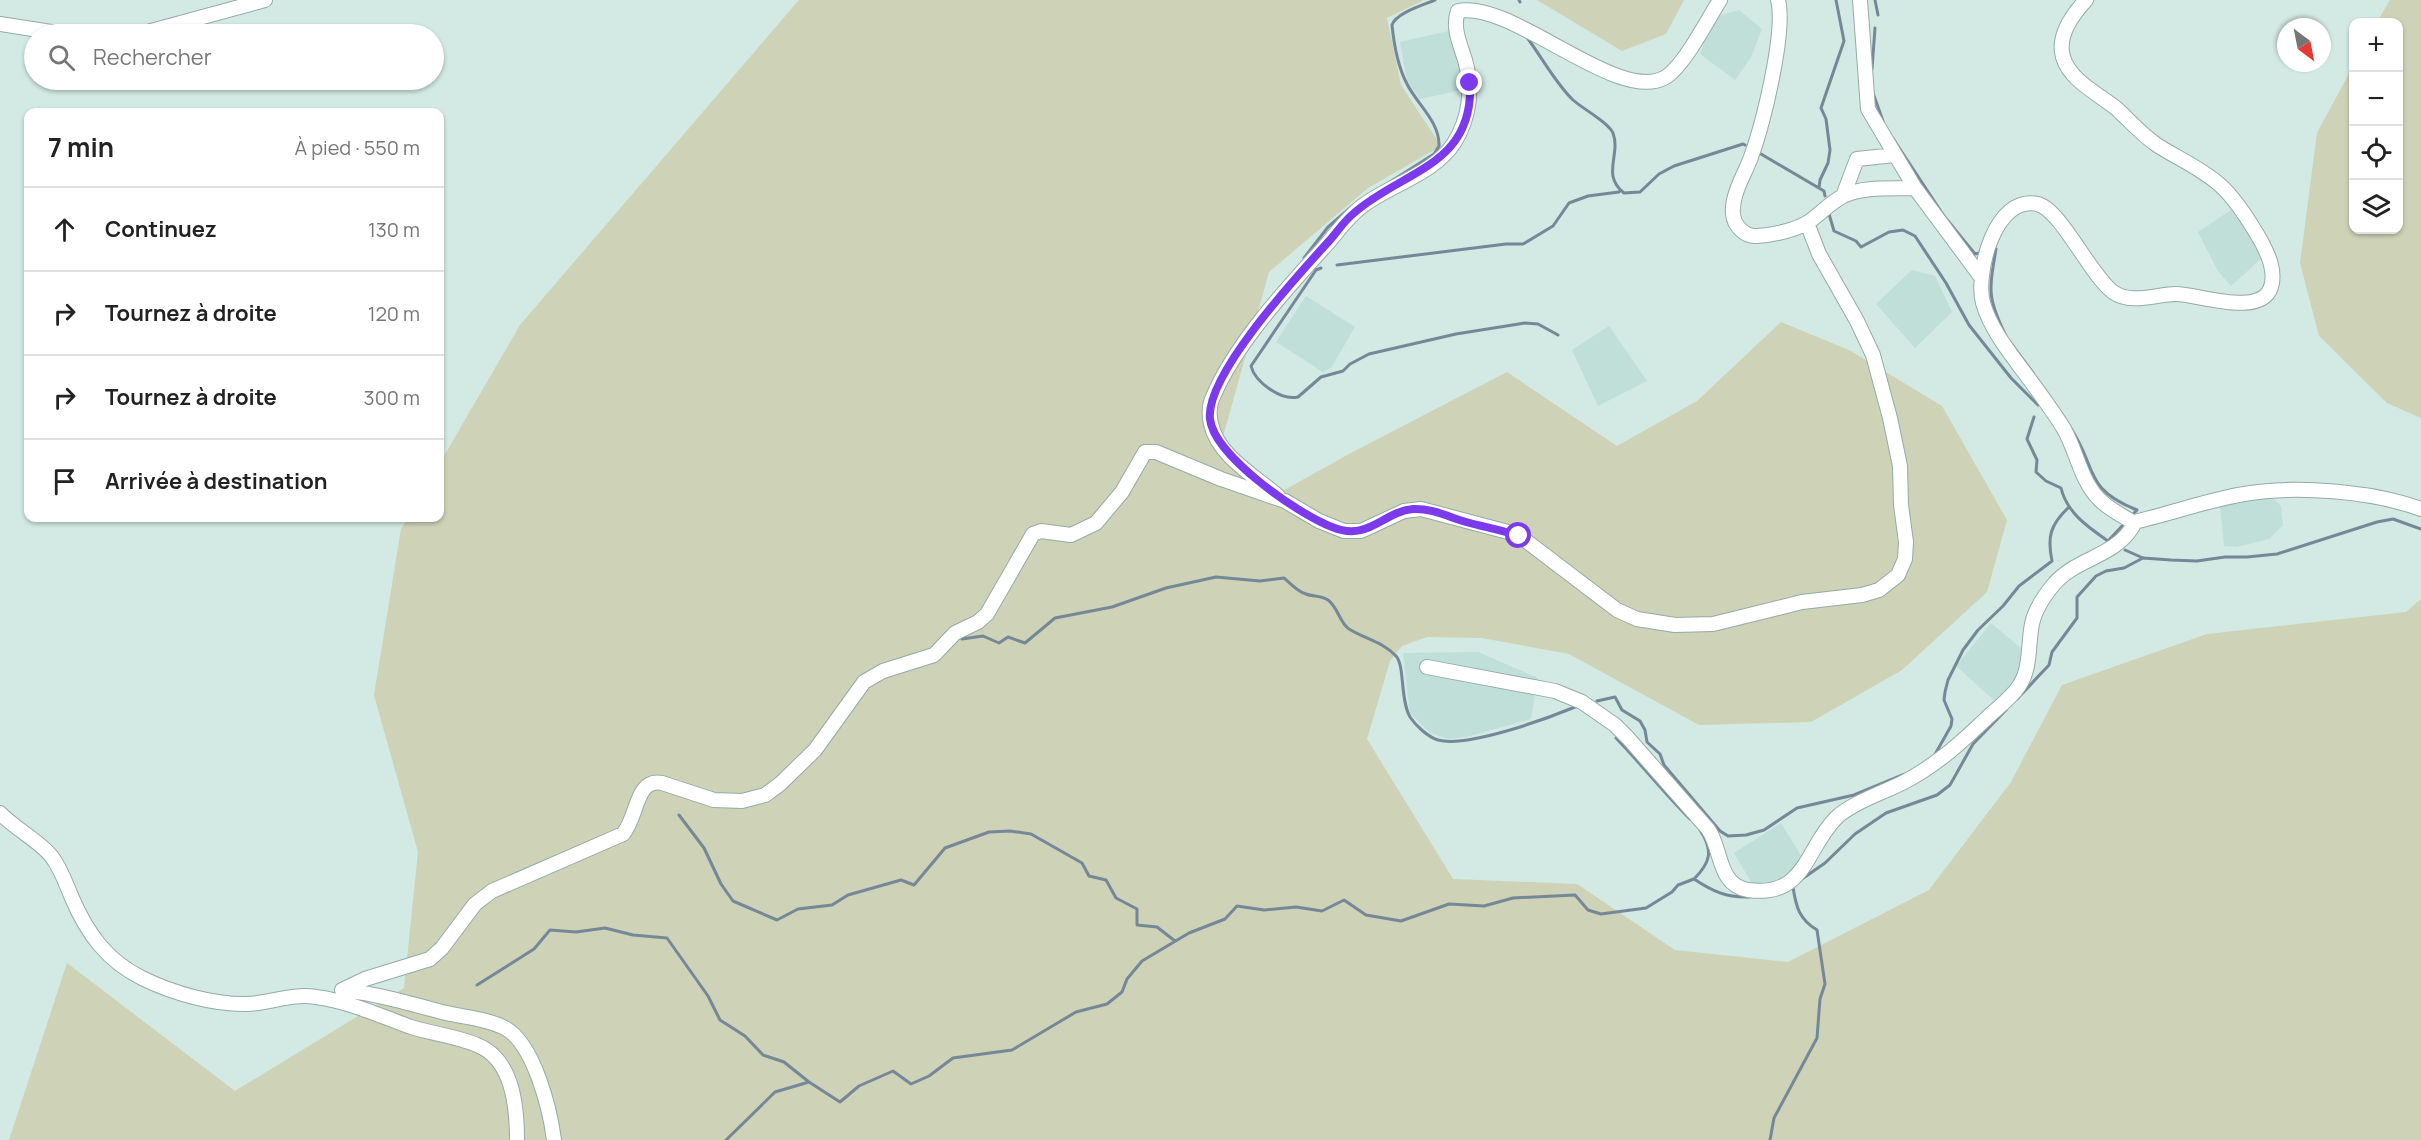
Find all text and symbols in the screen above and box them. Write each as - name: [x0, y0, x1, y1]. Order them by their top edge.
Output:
- north arrow: [2277, 18, 2331, 72]
- map controls: [2349, 18, 2403, 234]
- button: +: [2349, 18, 2403, 72]
- search box: [24, 24, 444, 90]
- icon: search: [45, 41, 78, 74]
- text: Rechercher: [93, 42, 212, 72]
- route end: [1456, 69, 1482, 95]
- button: −: [2349, 72, 2403, 126]
- button: locate: [2349, 126, 2403, 180]
- text: 7 min: [48, 129, 114, 165]
- text: À pied · 550 m: [294, 134, 420, 161]
- button: layers: [2349, 180, 2403, 234]
- icon: ahead: [48, 213, 81, 246]
- text: Continuez: [105, 214, 217, 244]
- text: 130 m: [368, 216, 420, 243]
- icon: right: [48, 297, 81, 330]
- text: Tournez à droite: [105, 298, 277, 328]
- text: 120 m: [368, 300, 420, 327]
- icon: right: [48, 381, 81, 414]
- text: Tournez à droite: [105, 382, 277, 412]
- text: 300 m: [364, 384, 420, 411]
- icon: arrive: [48, 465, 81, 498]
- text: Arrivée à destination: [105, 466, 328, 496]
- route start: [1505, 522, 1531, 548]

